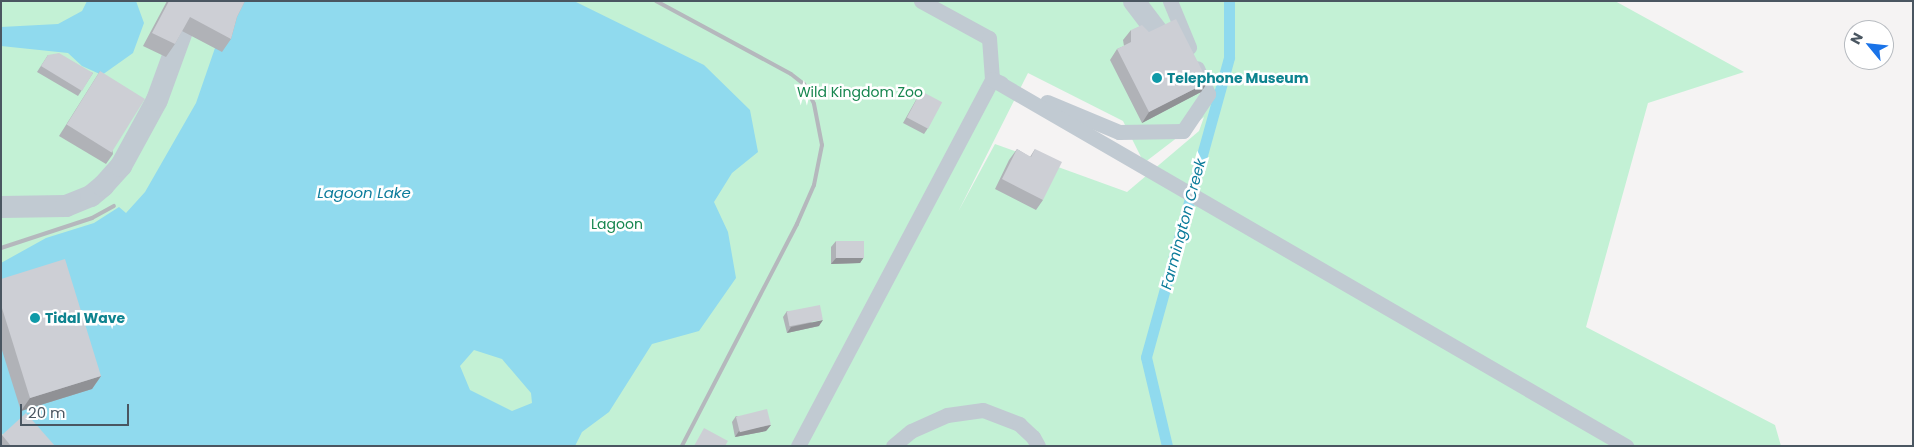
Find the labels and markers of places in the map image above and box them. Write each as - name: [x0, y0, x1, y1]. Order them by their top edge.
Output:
- place label: Telephone Museum: [1167, 70, 1309, 86]
- marker: Telephone Museum: [1151, 72, 1163, 84]
- place label: Tidal Wave: [45, 310, 125, 326]
- marker: Tidal Wave: [29, 312, 41, 324]

